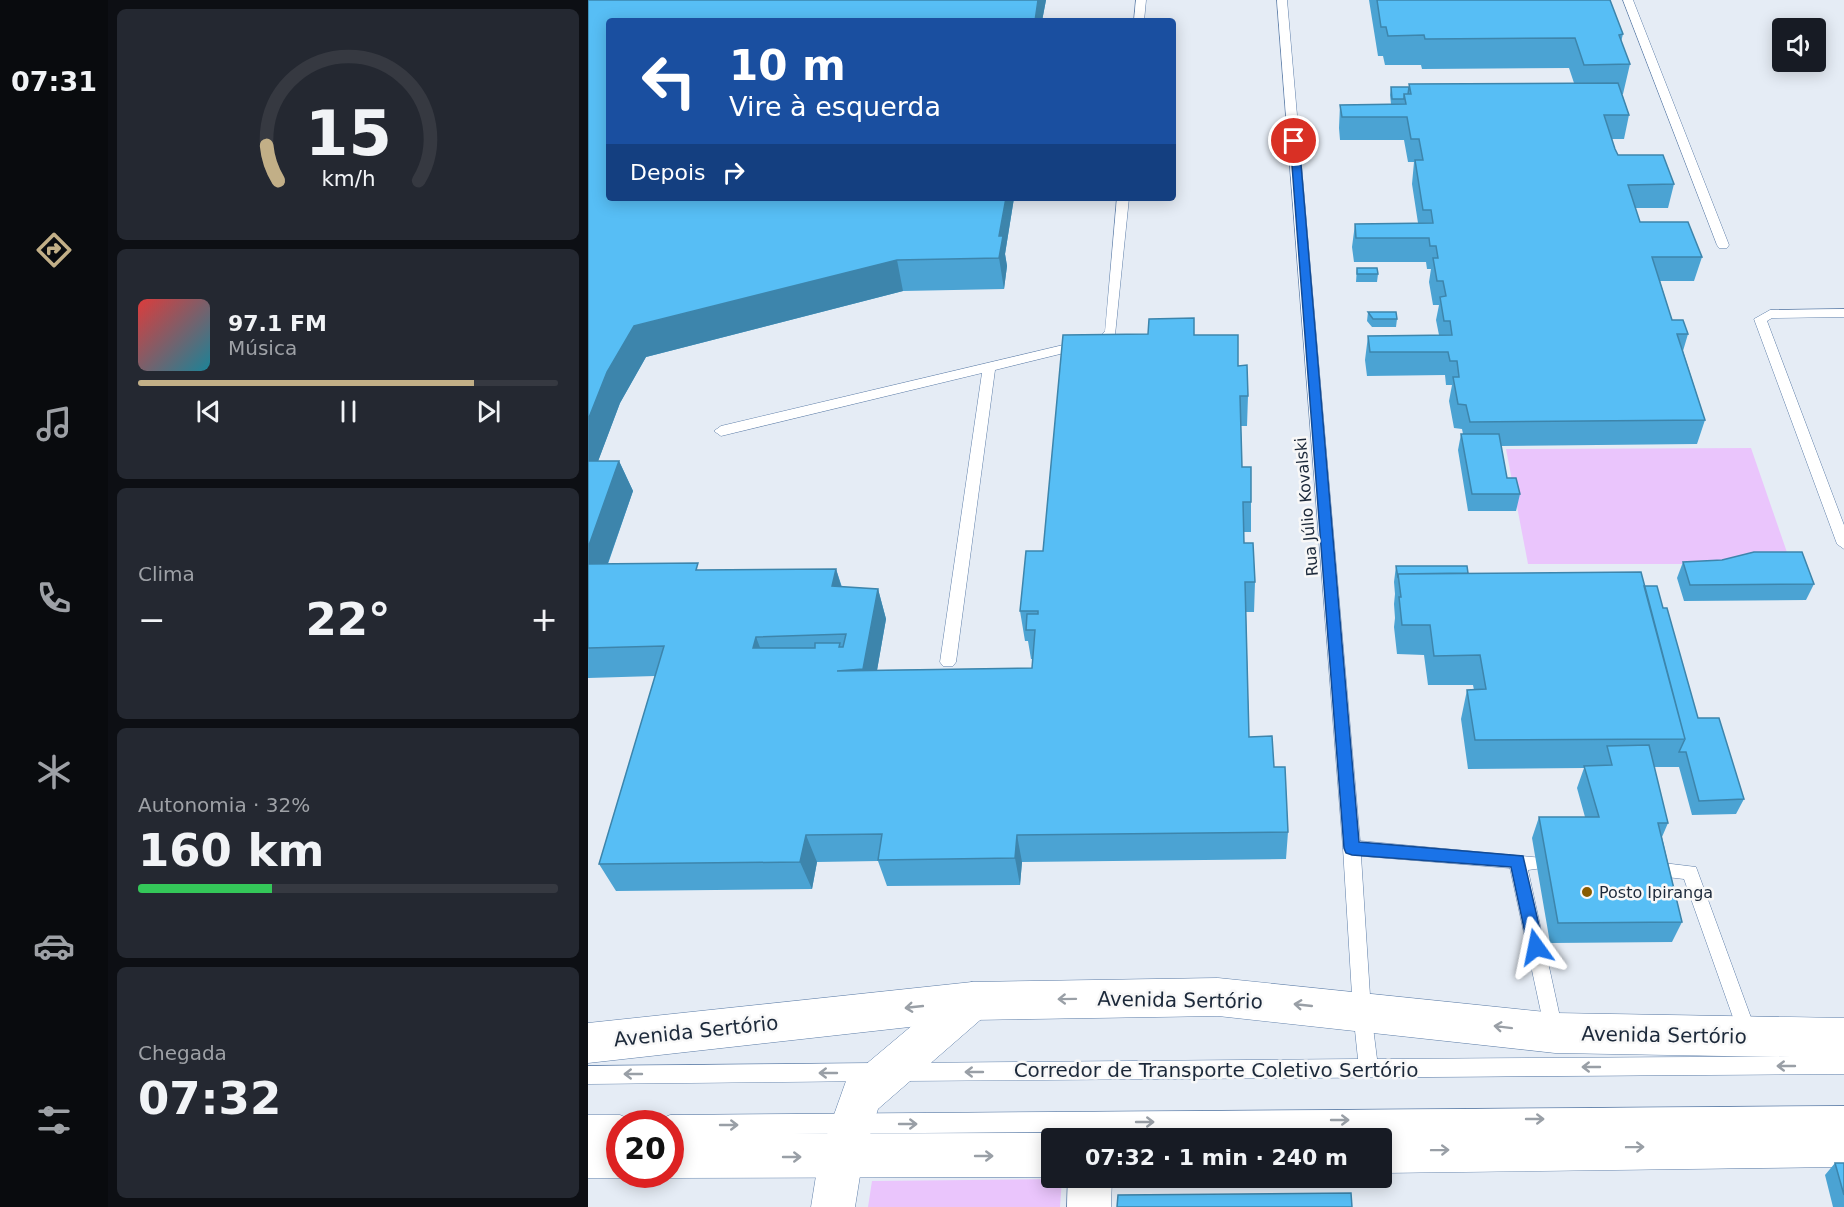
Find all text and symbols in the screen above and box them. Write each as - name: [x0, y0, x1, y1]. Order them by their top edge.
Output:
- map controls: [1772, 18, 1826, 72]
- button: sound: [1772, 18, 1826, 72]
- text: 10 m: [729, 41, 846, 90]
- icon: left: [630, 42, 708, 120]
- text: 07:31: [11, 66, 97, 97]
- text: Vire à esquerda: [729, 91, 941, 122]
- text: 15: [305, 97, 391, 170]
- pin: [1268, 115, 1319, 166]
- icon: arrive: [1277, 124, 1310, 157]
- icon: right: [717, 156, 750, 189]
- text: Depois: [630, 160, 705, 185]
- text: km/h: [321, 167, 375, 192]
- icon: directions: [33, 229, 75, 271]
- text: 97.1 FM: [228, 311, 327, 336]
- text: Música: [228, 336, 297, 360]
- icon: previous: [192, 395, 225, 428]
- icon: pause: [332, 395, 365, 428]
- icon: next: [472, 395, 505, 428]
- icon: music: [33, 403, 75, 445]
- street label: Rua Júlio Kovalski: [1291, 437, 1322, 577]
- text: Clima: [138, 562, 195, 586]
- icon: phone: [33, 577, 75, 619]
- text: 22°: [305, 593, 391, 646]
- text: −: [138, 600, 166, 639]
- text: +: [530, 600, 558, 639]
- icon: climate: [33, 751, 75, 793]
- text: Autonomia · 32%: [138, 793, 310, 817]
- text: 160 km: [138, 824, 324, 877]
- place label: Posto Ipiranga: [1599, 883, 1713, 902]
- marker: Posto Ipiranga: [1580, 885, 1594, 899]
- position arrow: [1504, 915, 1568, 979]
- icon: car: [33, 925, 75, 967]
- street label: Avenida Sertório: [1097, 987, 1263, 1013]
- one-way arrow: [1057, 993, 1077, 1005]
- one-way arrow: [1294, 999, 1314, 1010]
- one-way arrow: [904, 1002, 924, 1013]
- street label: Avenida Sertório: [612, 1010, 780, 1052]
- one-way arrow: [1493, 1021, 1513, 1032]
- street label: Avenida Sertório: [1581, 1022, 1747, 1048]
- text: Chegada: [138, 1041, 227, 1065]
- street label: Corredor de Transporte Coletivo Sertório: [1014, 1058, 1418, 1082]
- one-way arrow: [1776, 1060, 1796, 1072]
- one-way arrow: [1581, 1062, 1601, 1073]
- one-way arrow: [965, 1066, 985, 1078]
- one-way arrow: [818, 1067, 838, 1079]
- one-way arrow: [623, 1068, 643, 1080]
- text: 07:32: [138, 1072, 281, 1125]
- icon: filters: [33, 1099, 75, 1141]
- speed limit sign: 20: [606, 1110, 684, 1188]
- one-way arrow: [1525, 1113, 1545, 1125]
- one-way arrow: [1330, 1114, 1350, 1126]
- one-way arrow: [1135, 1116, 1155, 1128]
- one-way arrow: [898, 1118, 918, 1130]
- one-way arrow: [718, 1119, 738, 1131]
- one-way arrow: [1624, 1142, 1644, 1153]
- one-way arrow: [1429, 1144, 1449, 1156]
- text: 07:32 · 1 min · 240 m: [1085, 1145, 1348, 1170]
- one-way arrow: [973, 1150, 993, 1162]
- one-way arrow: [781, 1151, 801, 1163]

